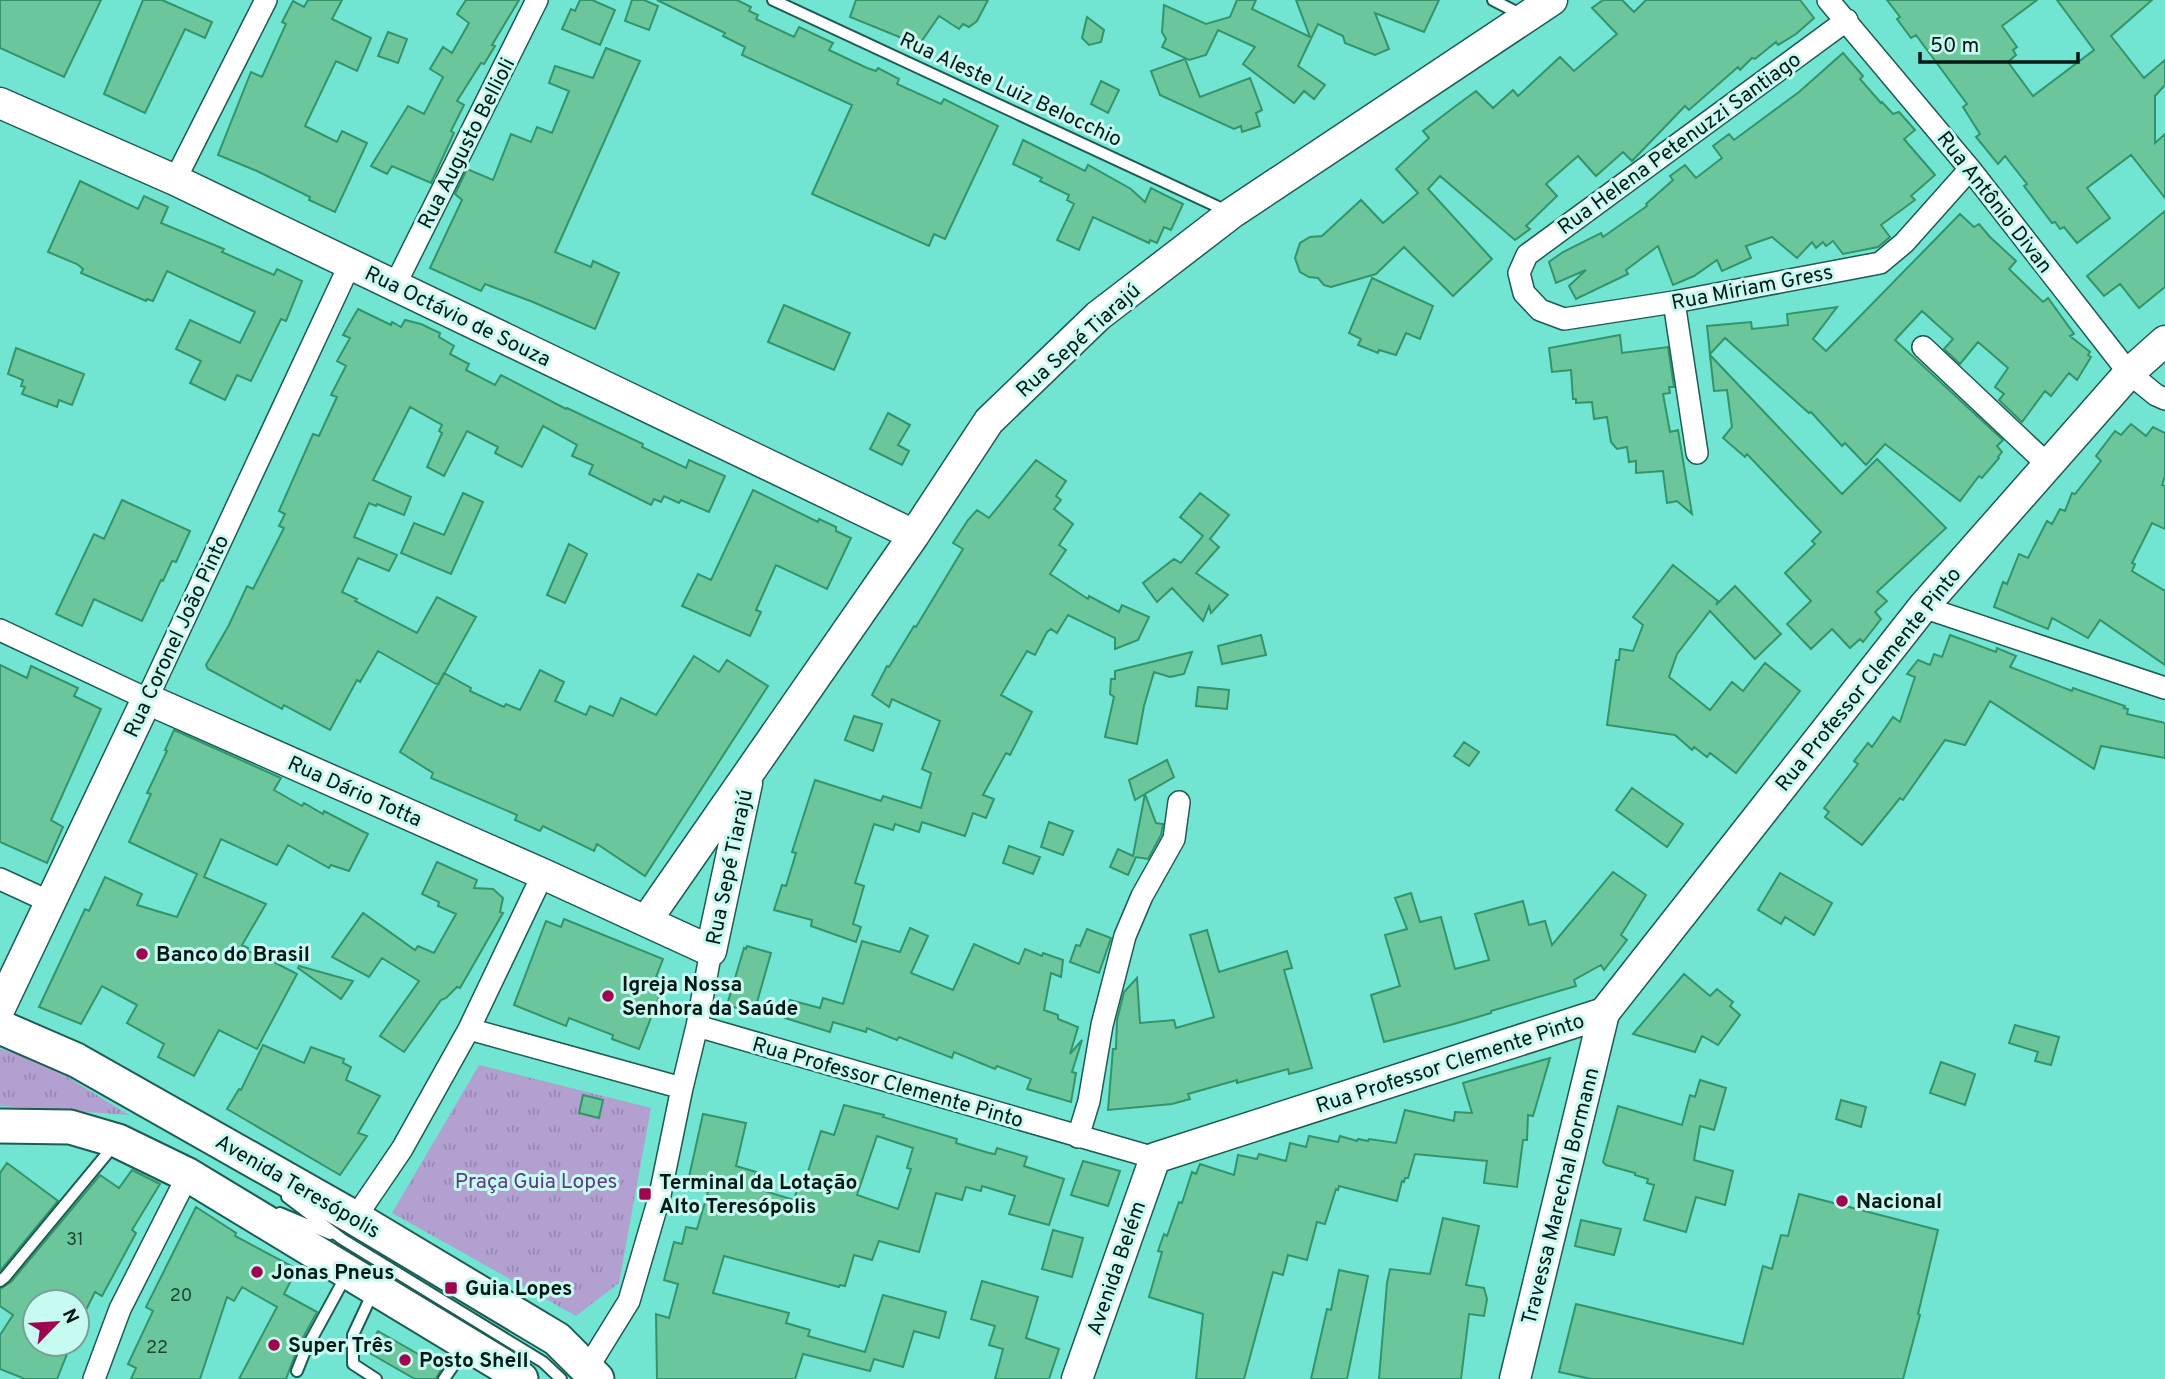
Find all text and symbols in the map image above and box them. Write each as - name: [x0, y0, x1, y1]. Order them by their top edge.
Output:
- scale bar: [1920, 21, 2078, 65]
- street label: Rua Aleste Luiz Belocchio: [895, 27, 1126, 154]
- text: 50 m: [1930, 33, 1979, 60]
- street label: Rua Helena Petenuzzi Santiago: [1553, 47, 1807, 242]
- street label: Rua Augusto Bellioli: [413, 54, 522, 234]
- street label: Rua Antônio Divan: [1930, 126, 2058, 279]
- street label: Rua Miriam Gress: [1669, 260, 1835, 317]
- street label: Rua Octávio de Souza: [360, 261, 555, 374]
- street label: Rua Sepé Tiarajú: [1011, 278, 1147, 404]
- street label: Rua Coronel João Pinto: [119, 531, 236, 742]
- street label: Rua Professor Clemente Pinto: [1770, 562, 1968, 798]
- street label: Rua Dário Totta: [283, 751, 426, 834]
- street label: Rua Sepé Tiarajú: [701, 787, 760, 948]
- place label: Banco do Brasil: [156, 942, 310, 969]
- marker: Banco do Brasil: [134, 946, 150, 962]
- place label: Igreja Nossa Senhora da Saúde: [622, 972, 798, 1023]
- marker: Igreja Nossa Senhora da Saúde: [600, 988, 616, 1004]
- street label: Rua Professor Clemente Pinto: [1313, 1008, 1588, 1121]
- street label: Rua Professor Clemente Pinto: [749, 1032, 1026, 1135]
- street label: Travessa Marechal Bormann: [1516, 1065, 1606, 1328]
- street label: Avenida Teresópolis: [210, 1129, 385, 1245]
- park label: Praça Guia Lopes: [455, 1169, 617, 1196]
- place label: Terminal da Lotação Alto Teresópolis: [659, 1170, 857, 1221]
- marker: Terminal da Lotação Alto Teresópolis: [637, 1186, 653, 1202]
- place label: Nacional: [1856, 1189, 1942, 1216]
- marker: Nacional: [1834, 1193, 1850, 1209]
- street label: Avenida Belém: [1082, 1198, 1153, 1339]
- house number: 31: [66, 1229, 84, 1252]
- place label: Jonas Pneus: [271, 1260, 395, 1287]
- marker: Jonas Pneus: [249, 1264, 265, 1280]
- place label: Guia Lopes: [465, 1276, 572, 1303]
- marker: Guia Lopes: [443, 1280, 459, 1296]
- house number: 20: [170, 1285, 192, 1308]
- north arrow: [21, 1288, 91, 1358]
- text: N: [56, 1305, 83, 1328]
- place label: Super Três: [288, 1333, 393, 1360]
- house number: 22: [146, 1337, 168, 1360]
- marker: Super Três: [266, 1337, 282, 1353]
- place label: Posto Shell: [419, 1348, 529, 1375]
- marker: Posto Shell: [397, 1352, 413, 1368]

